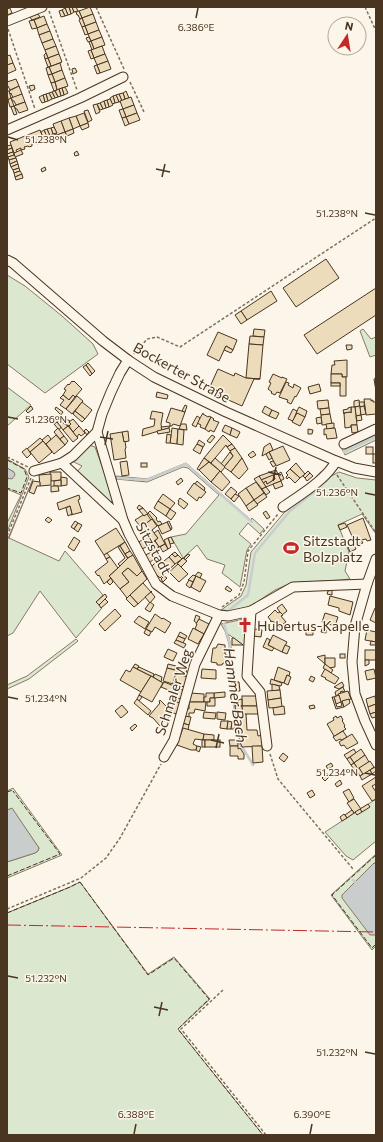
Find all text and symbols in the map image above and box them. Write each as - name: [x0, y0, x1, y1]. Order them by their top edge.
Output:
- north arrow: [327, 16, 367, 56]
- text: N: [344, 19, 355, 33]
- text: 6.386°E: [178, 21, 214, 33]
- text: 51.238°N: [25, 133, 67, 145]
- text: 51.238°N: [316, 207, 358, 219]
- street label: Bockerter Straße: [131, 338, 233, 406]
- text: 51.236°N: [25, 413, 67, 425]
- text: 51.236°N: [316, 486, 358, 498]
- street label: Sitzstadt: [133, 519, 176, 578]
- place label: Sitzstadt Bolzplatz: [303, 532, 363, 565]
- sports icon: Sitzstadt Bolzplatz: [282, 539, 300, 557]
- church icon: Hubertus-Kapelle: [236, 616, 254, 634]
- place label: Hubertus-Kapelle: [257, 617, 369, 634]
- street label: Schmaler Weg: [151, 646, 195, 738]
- water label: Hammer Bach: [220, 646, 252, 744]
- text: 51.234°N: [25, 692, 67, 704]
- text: 51.234°N: [316, 766, 358, 778]
- text: 51.232°N: [25, 972, 67, 984]
- text: 51.232°N: [316, 1046, 358, 1058]
- text: 6.388°E: [118, 1108, 154, 1120]
- text: 6.390°E: [293, 1108, 331, 1120]

